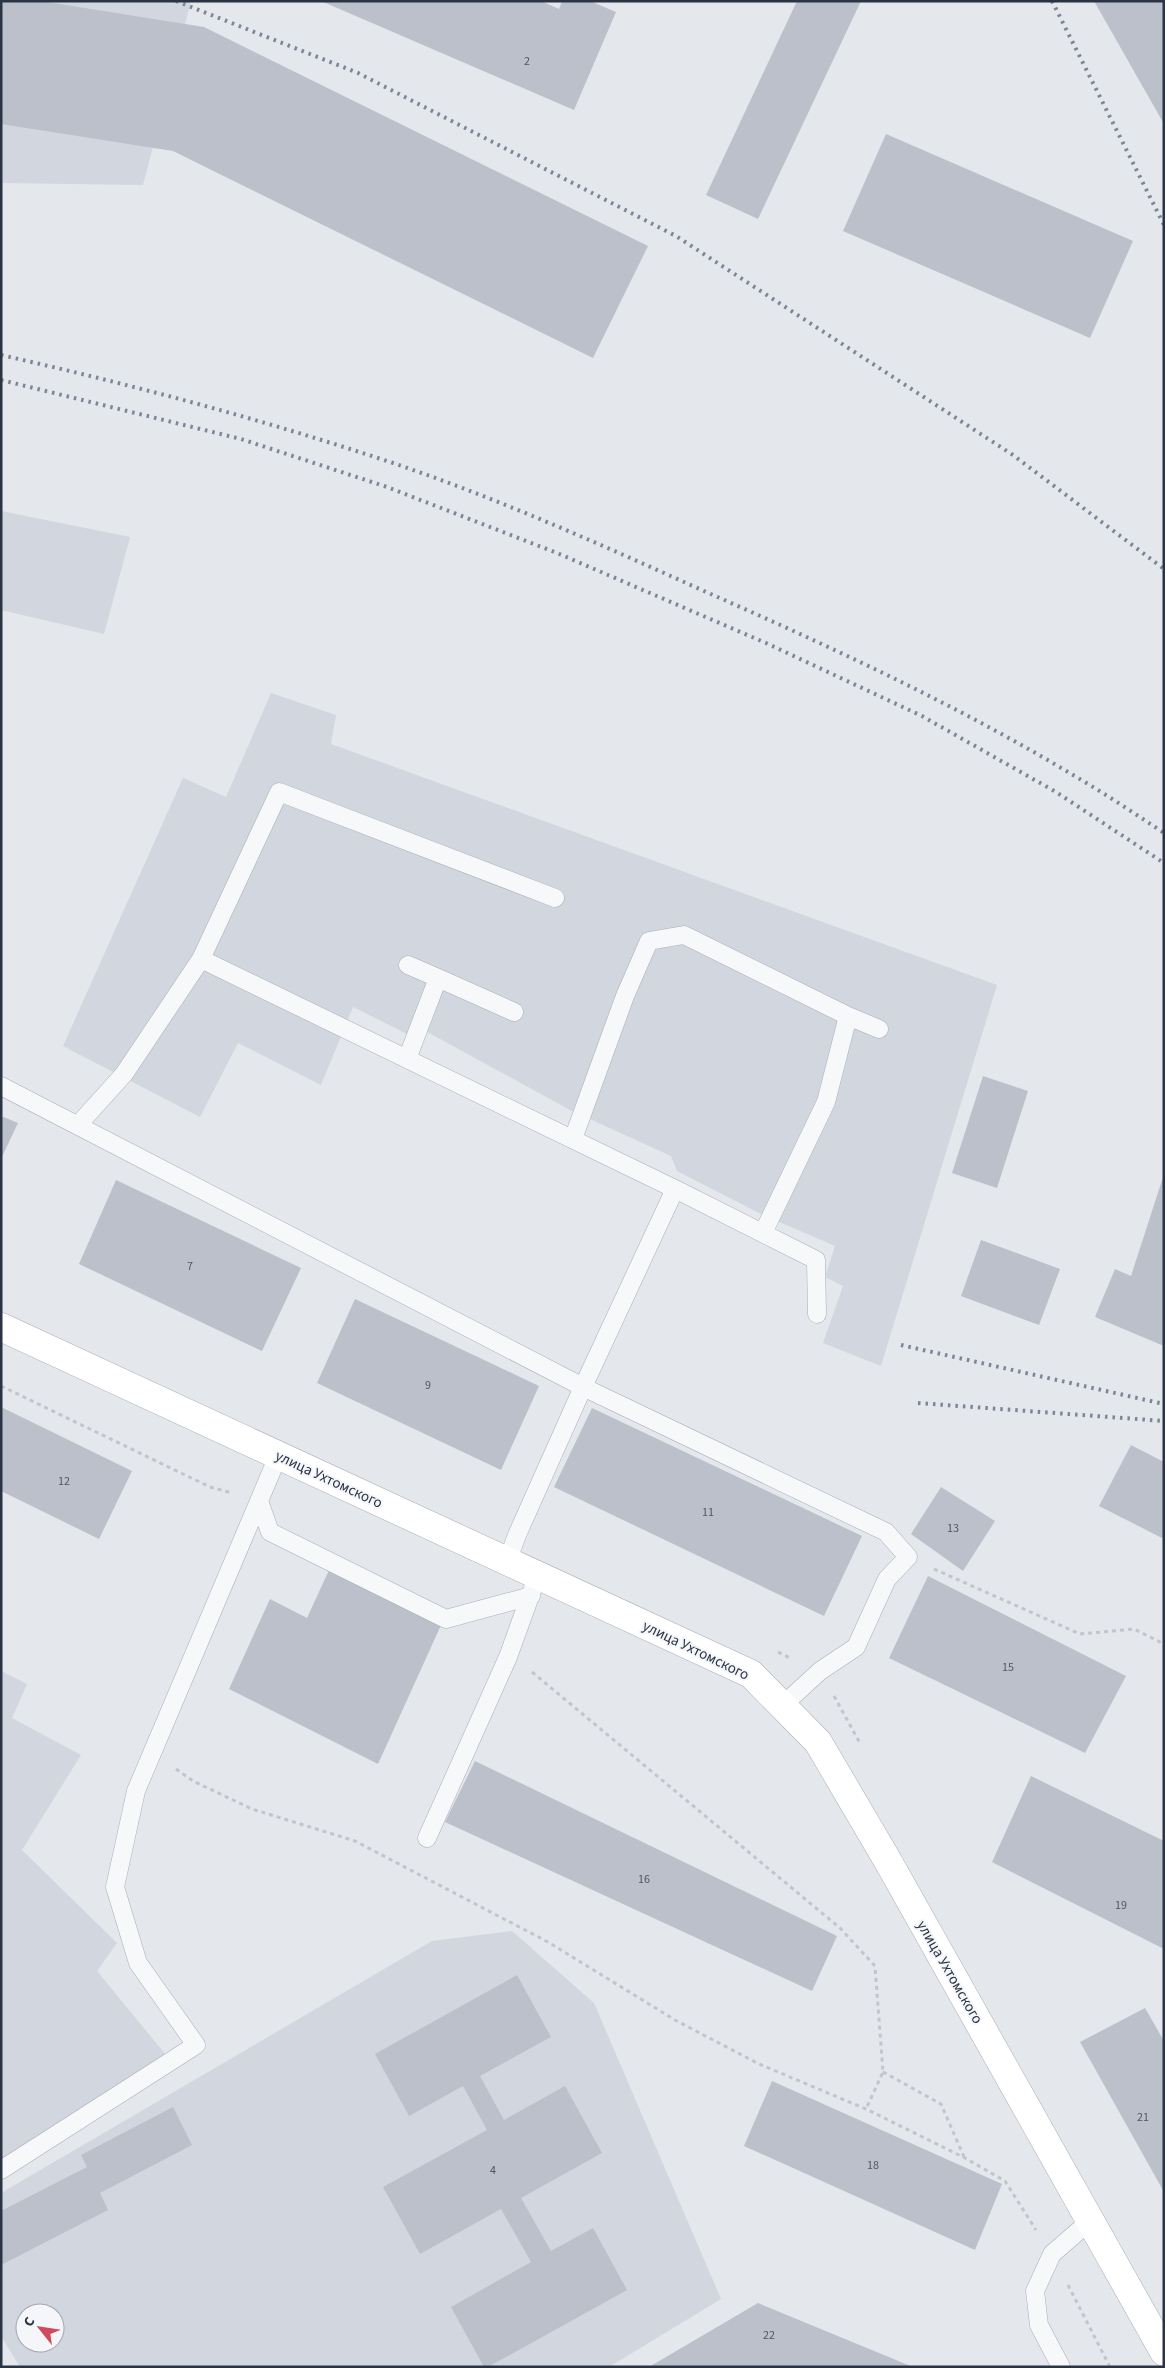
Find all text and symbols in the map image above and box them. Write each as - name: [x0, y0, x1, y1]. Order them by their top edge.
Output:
- house number: 2: [524, 53, 530, 70]
- house number: 7: [187, 1258, 193, 1275]
- house number: 9: [425, 1377, 431, 1394]
- street label: улица Ухтомского: [272, 1445, 386, 1514]
- house number: 12: [58, 1473, 70, 1490]
- house number: 11: [702, 1504, 714, 1521]
- house number: 13: [947, 1520, 959, 1537]
- street label: улица Ухтомского: [639, 1616, 753, 1685]
- house number: 15: [1002, 1659, 1014, 1676]
- house number: 16: [638, 1871, 650, 1888]
- house number: 19: [1115, 1897, 1127, 1914]
- street label: улица Ухтомского: [911, 1917, 988, 2028]
- house number: 21: [1137, 2109, 1149, 2126]
- house number: 18: [867, 2157, 879, 2174]
- house number: 4: [490, 2162, 496, 2179]
- north arrow: [15, 2303, 65, 2353]
- text: С: [19, 2313, 40, 2331]
- house number: 22: [763, 2327, 775, 2344]

